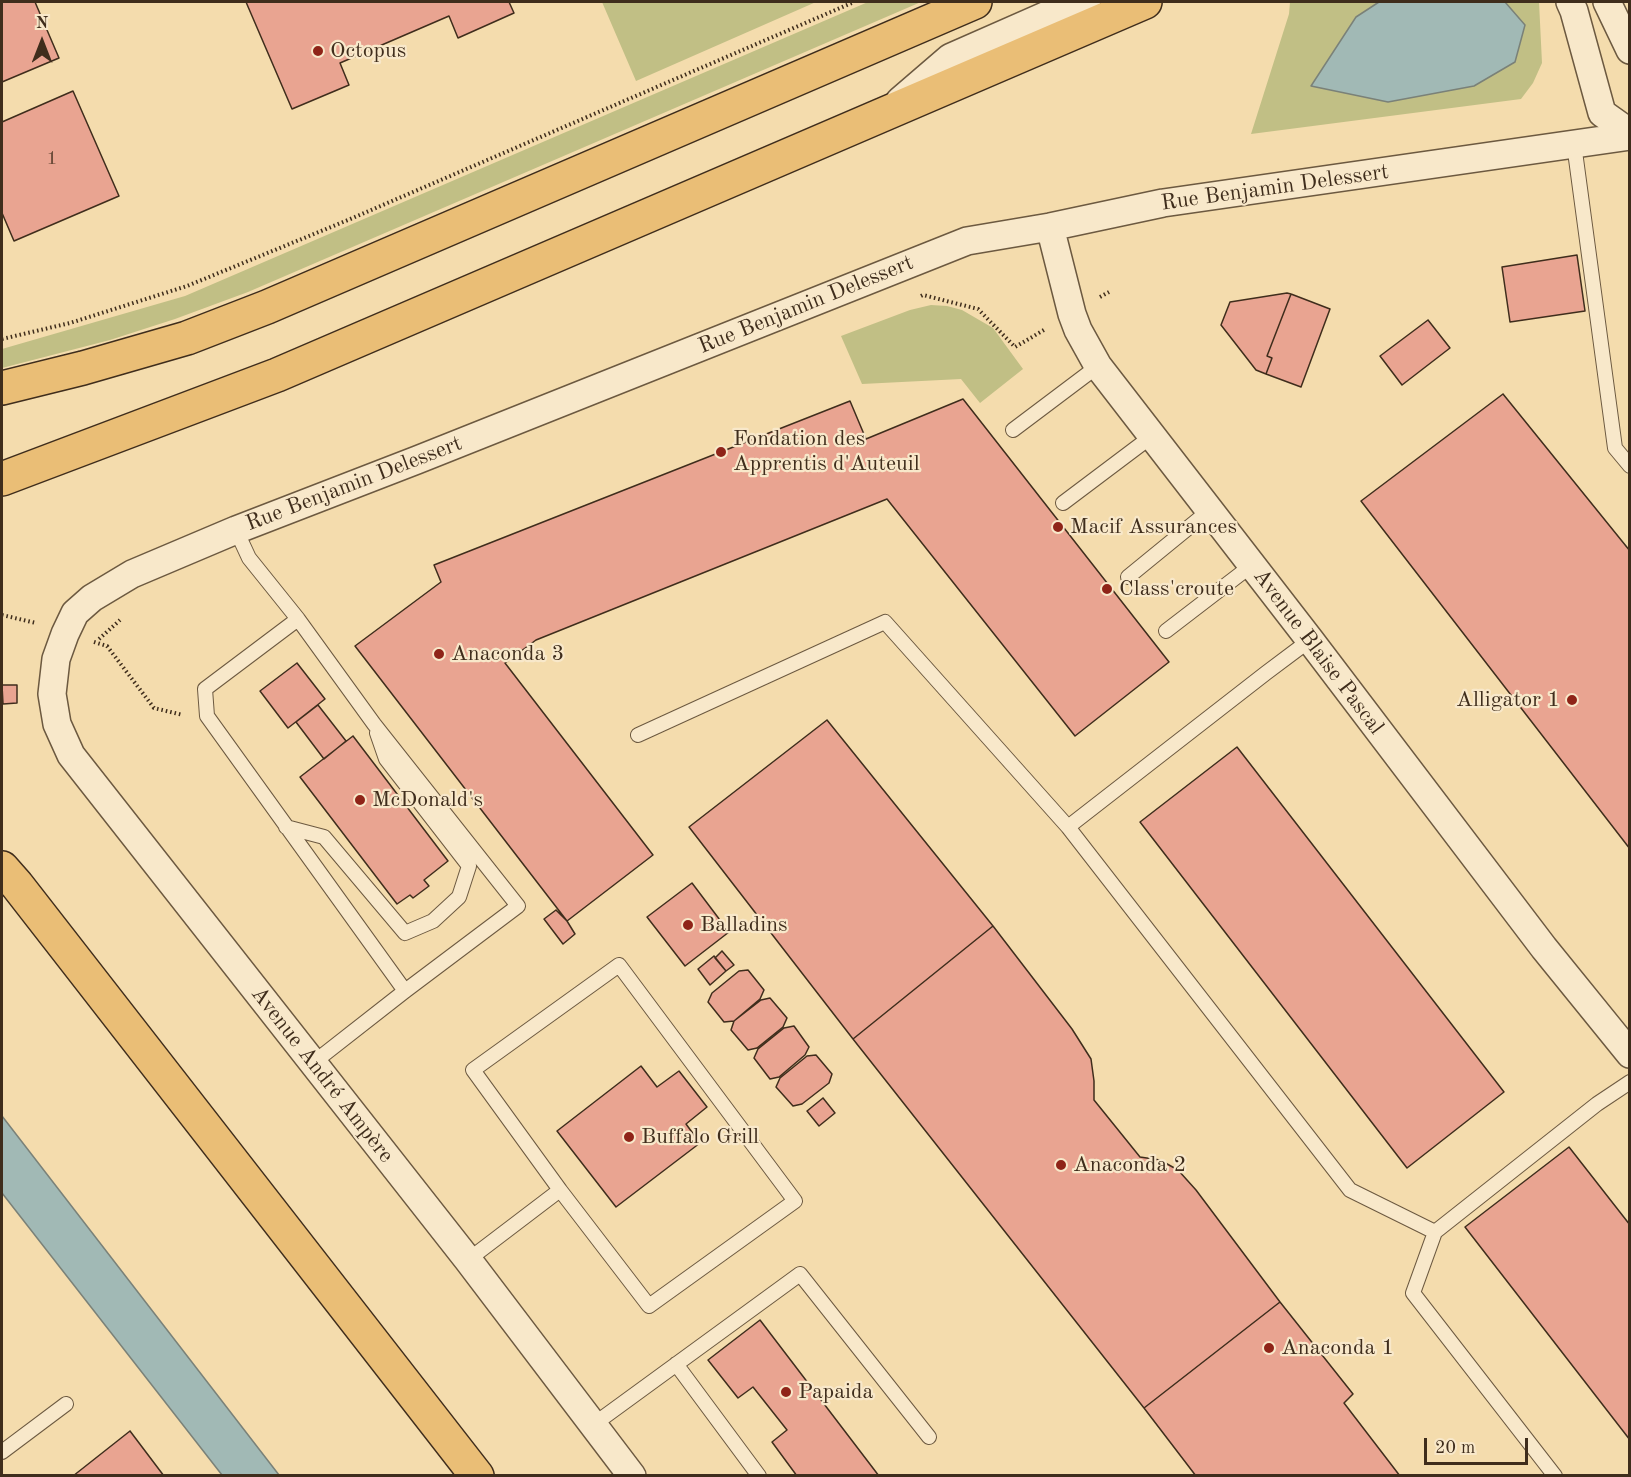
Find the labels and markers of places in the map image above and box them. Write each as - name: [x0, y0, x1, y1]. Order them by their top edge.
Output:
- place label: Octopus: [330, 38, 406, 64]
- marker: Octopus: [311, 44, 325, 58]
- place label: Fondation des Apprentis d'Auteuil: [733, 426, 920, 478]
- marker: Fondation des Apprentis d'Auteuil: [714, 445, 728, 459]
- place label: Macif Assurances: [1070, 514, 1237, 540]
- marker: Macif Assurances: [1051, 520, 1065, 534]
- place label: Class'croute: [1119, 576, 1234, 602]
- marker: Class'croute: [1100, 582, 1114, 596]
- place label: Anaconda 3: [451, 641, 564, 667]
- marker: Anaconda 3: [432, 647, 446, 661]
- place label: Alligator 1: [1456, 687, 1560, 713]
- marker: Alligator 1: [1565, 693, 1579, 707]
- place label: McDonald's: [372, 787, 483, 813]
- marker: McDonald's: [353, 793, 367, 807]
- place label: Balladins: [700, 912, 788, 938]
- marker: Balladins: [681, 918, 695, 932]
- place label: Buffalo Grill: [641, 1124, 759, 1150]
- marker: Buffalo Grill: [622, 1130, 636, 1144]
- place label: Anaconda 2: [1073, 1152, 1186, 1178]
- marker: Anaconda 2: [1054, 1158, 1068, 1172]
- place label: Anaconda 1: [1281, 1335, 1394, 1361]
- marker: Anaconda 1: [1262, 1341, 1276, 1355]
- place label: Papaida: [798, 1379, 873, 1405]
- marker: Papaida: [779, 1385, 793, 1399]

